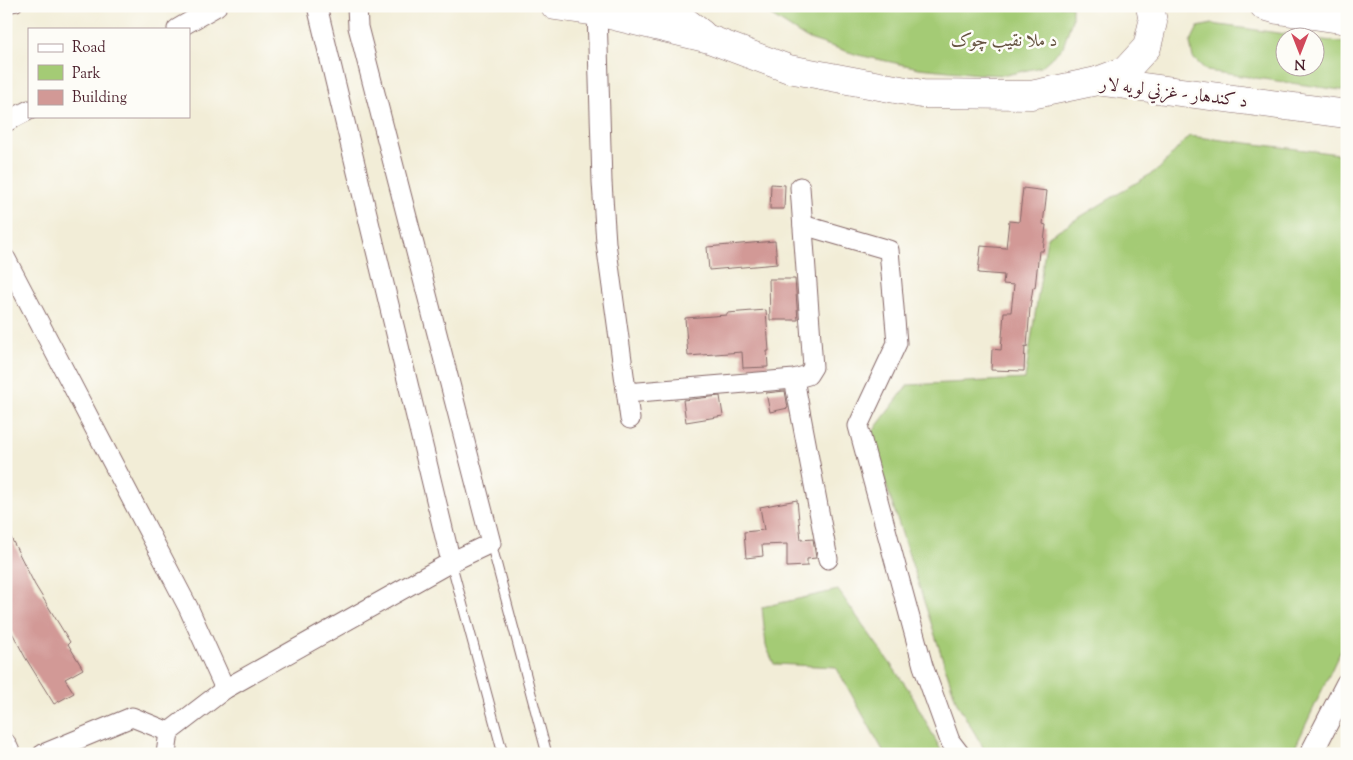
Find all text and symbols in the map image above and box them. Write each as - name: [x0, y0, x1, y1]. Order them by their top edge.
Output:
- legend: [28, 28, 190, 118]
- north arrow: [1276, 28, 1326, 78]
- park label: د ملا نقيب چوک: [951, 29, 1057, 55]
- text: Road: [72, 38, 106, 59]
- text: N: [1294, 53, 1306, 73]
- text: Park: [72, 64, 101, 85]
- street label: د کندهار - غزني لويه لار: [1097, 72, 1249, 116]
- text: Building: [72, 88, 127, 109]

